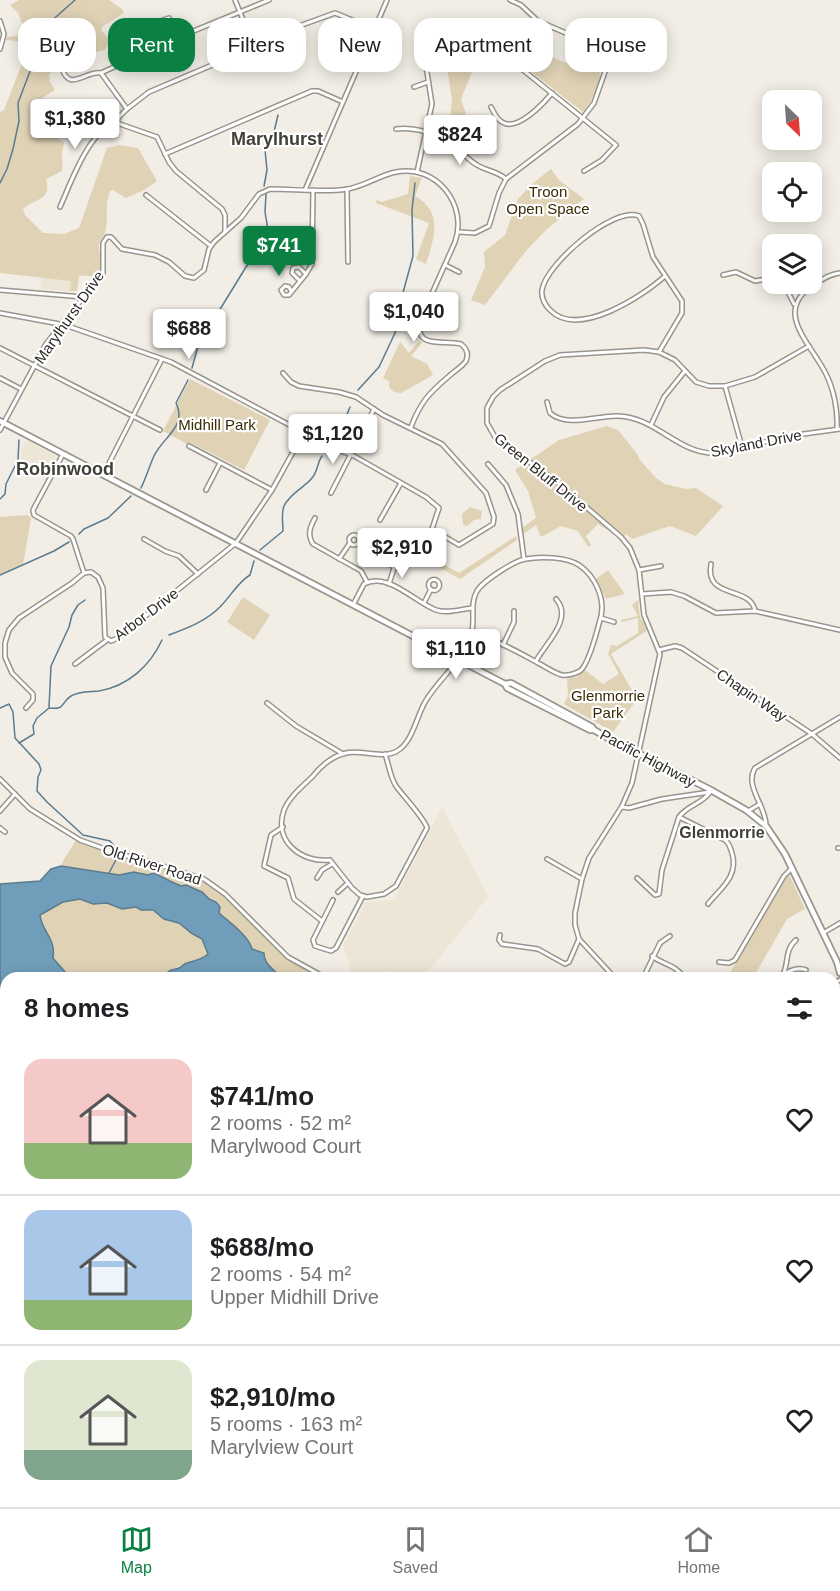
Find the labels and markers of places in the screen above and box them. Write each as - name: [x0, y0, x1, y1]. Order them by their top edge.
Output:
- pin: $1,380: [26, 99, 124, 150]
- pin: $824: [424, 115, 496, 166]
- pin: $741: [243, 226, 315, 277]
- pin: $1,040: [365, 292, 463, 343]
- pin: $688: [153, 309, 225, 360]
- pin: $1,120: [284, 414, 382, 465]
- pin: $2,910: [353, 528, 451, 579]
- pin: $1,110: [407, 629, 505, 680]

